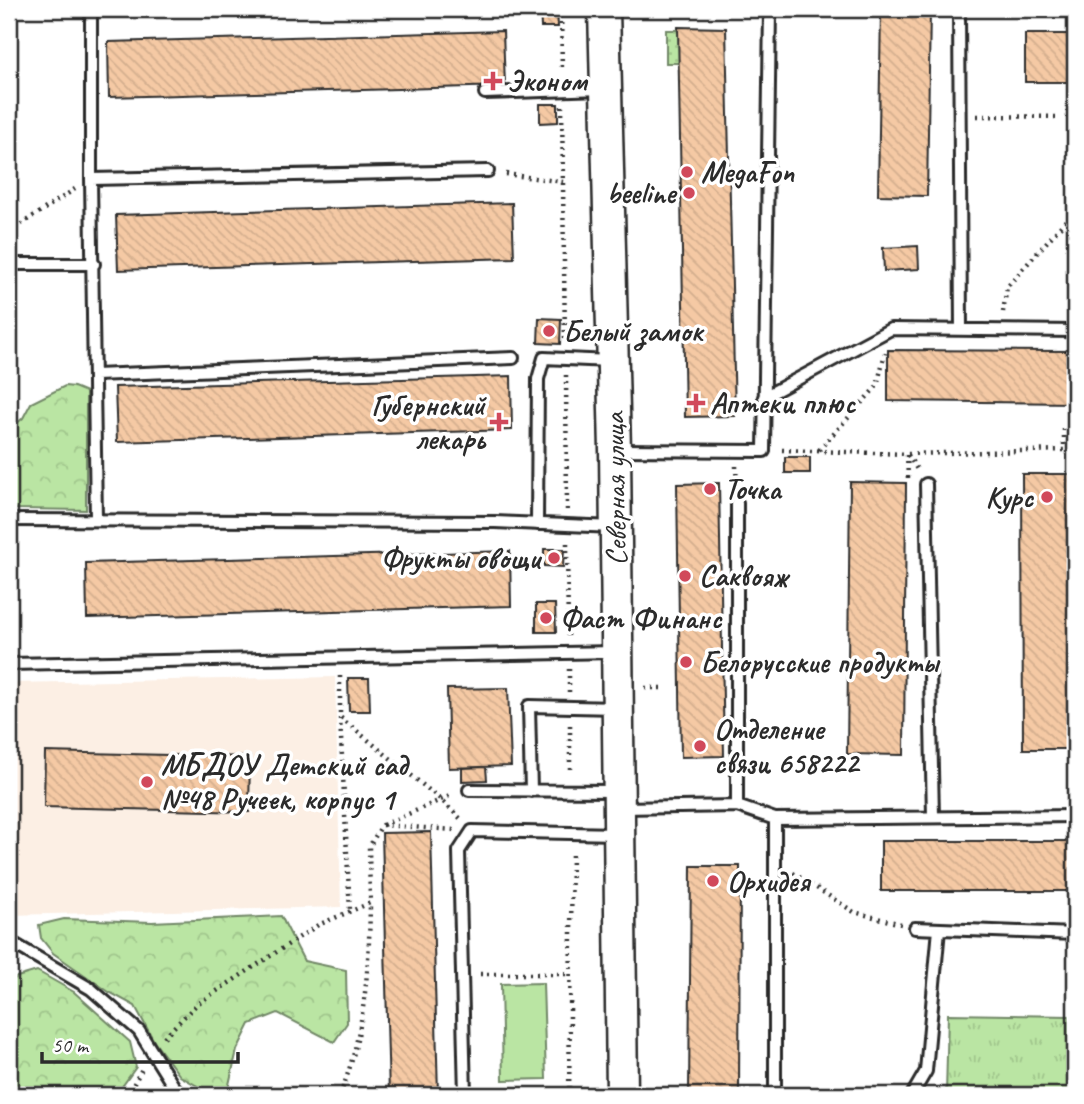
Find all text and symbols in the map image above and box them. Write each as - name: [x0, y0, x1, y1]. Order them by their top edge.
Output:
- place label: Эконом: [507, 62, 589, 100]
- marker: Эконом: [485, 73, 501, 89]
- place label: MegaFon: [701, 153, 795, 191]
- marker: MegaFon: [679, 164, 695, 180]
- place label: beeline: [607, 174, 678, 212]
- marker: beeline: [681, 185, 697, 201]
- place label: Белый замок: [563, 312, 704, 351]
- marker: Белый замок: [541, 323, 557, 339]
- place label: Аптеки плюс: [710, 384, 856, 422]
- place label: Губернский лекарь: [371, 386, 487, 458]
- marker: Аптеки плюс: [688, 395, 704, 411]
- street label: Северная улица: [595, 410, 635, 566]
- marker: Губернский лекарь: [491, 414, 507, 430]
- place label: Точка: [724, 470, 783, 508]
- place label: Курс: [986, 478, 1034, 516]
- marker: Точка: [702, 481, 718, 497]
- marker: Курс: [1039, 489, 1055, 505]
- place label: Фрукты овощи: [381, 539, 542, 577]
- marker: Фрукты овощи: [546, 550, 562, 566]
- place label: Саквояж: [699, 557, 791, 595]
- marker: Саквояж: [677, 568, 693, 584]
- place label: Фаст Финанс: [560, 599, 723, 637]
- marker: Фаст Финанс: [538, 610, 554, 626]
- place label: Белорусские продукты: [700, 643, 941, 681]
- marker: Белорусские продукты: [678, 654, 694, 670]
- place label: Отделение связи 658222: [714, 710, 861, 782]
- marker: Отделение связи 658222: [692, 738, 708, 754]
- place label: МБДОУ Детский сад №48 Ручеек, корпус 1: [161, 746, 411, 819]
- marker: МБДОУ Детский сад №48 Ручеек, корпус 1: [139, 774, 155, 790]
- place label: Орхидея: [727, 862, 812, 900]
- marker: Орхидея: [705, 873, 721, 889]
- scale bar: [42, 1020, 238, 1064]
- text: 50 m: [52, 1032, 90, 1058]

